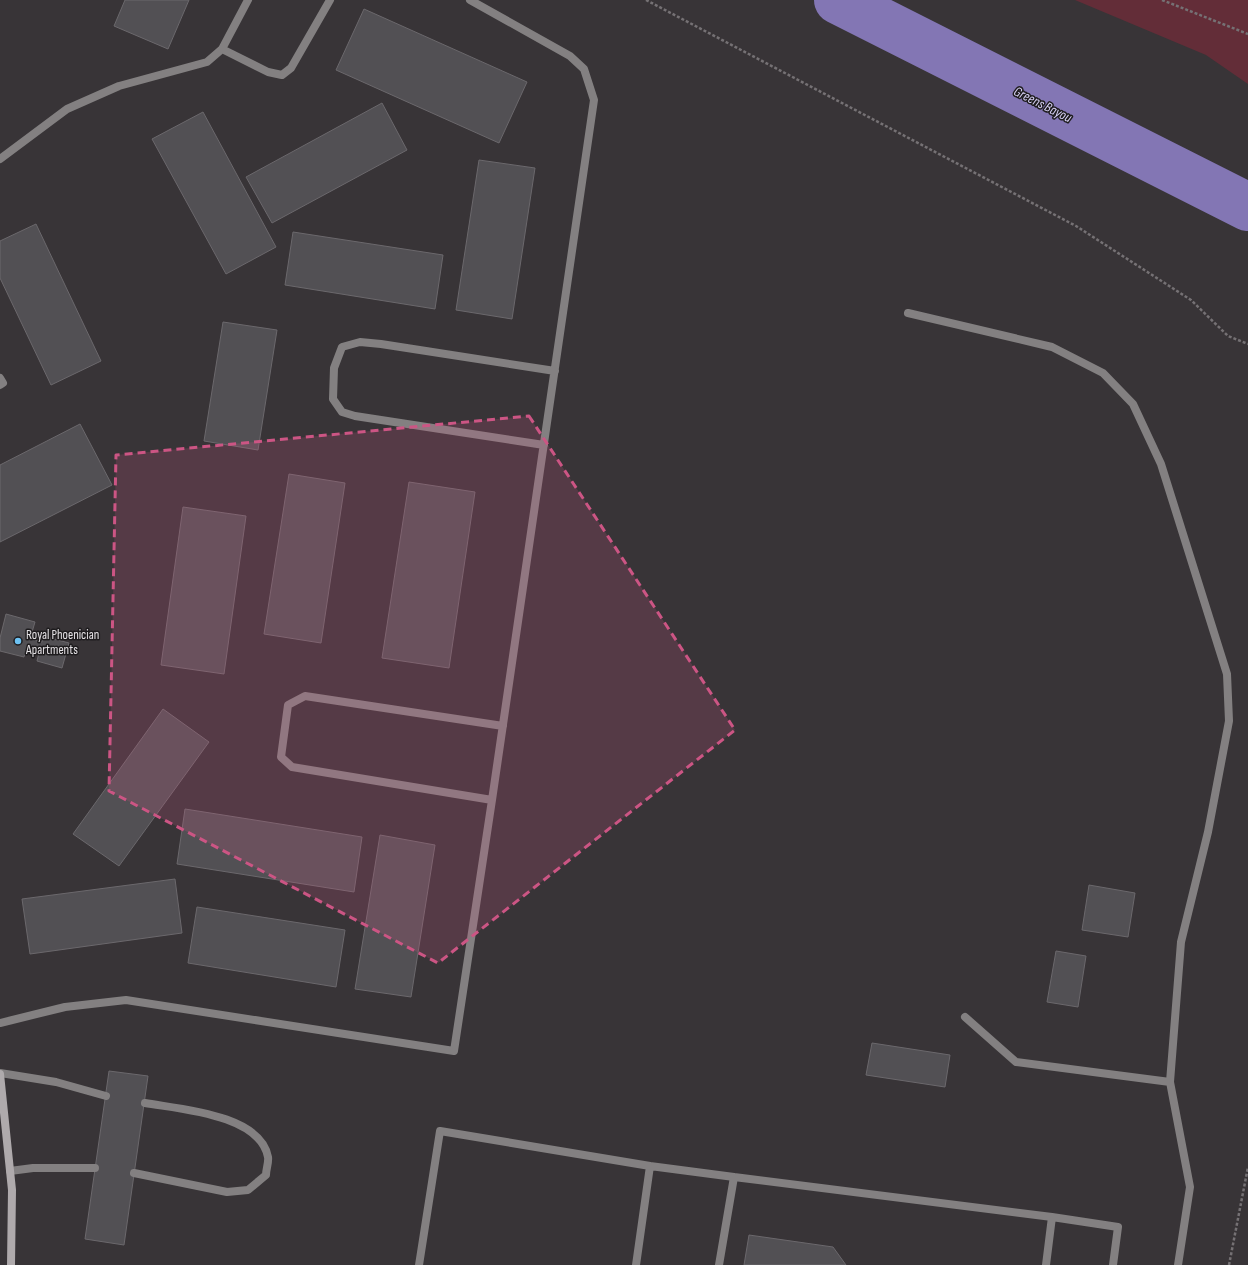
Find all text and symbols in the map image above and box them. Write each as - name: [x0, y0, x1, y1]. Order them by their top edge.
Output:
- water label: Greens Bayou: [1011, 83, 1075, 126]
- place label: Royal Phoenician Apartments: [25, 627, 99, 658]
- marker: Royal Phoenician Apartments: [13, 636, 23, 646]

